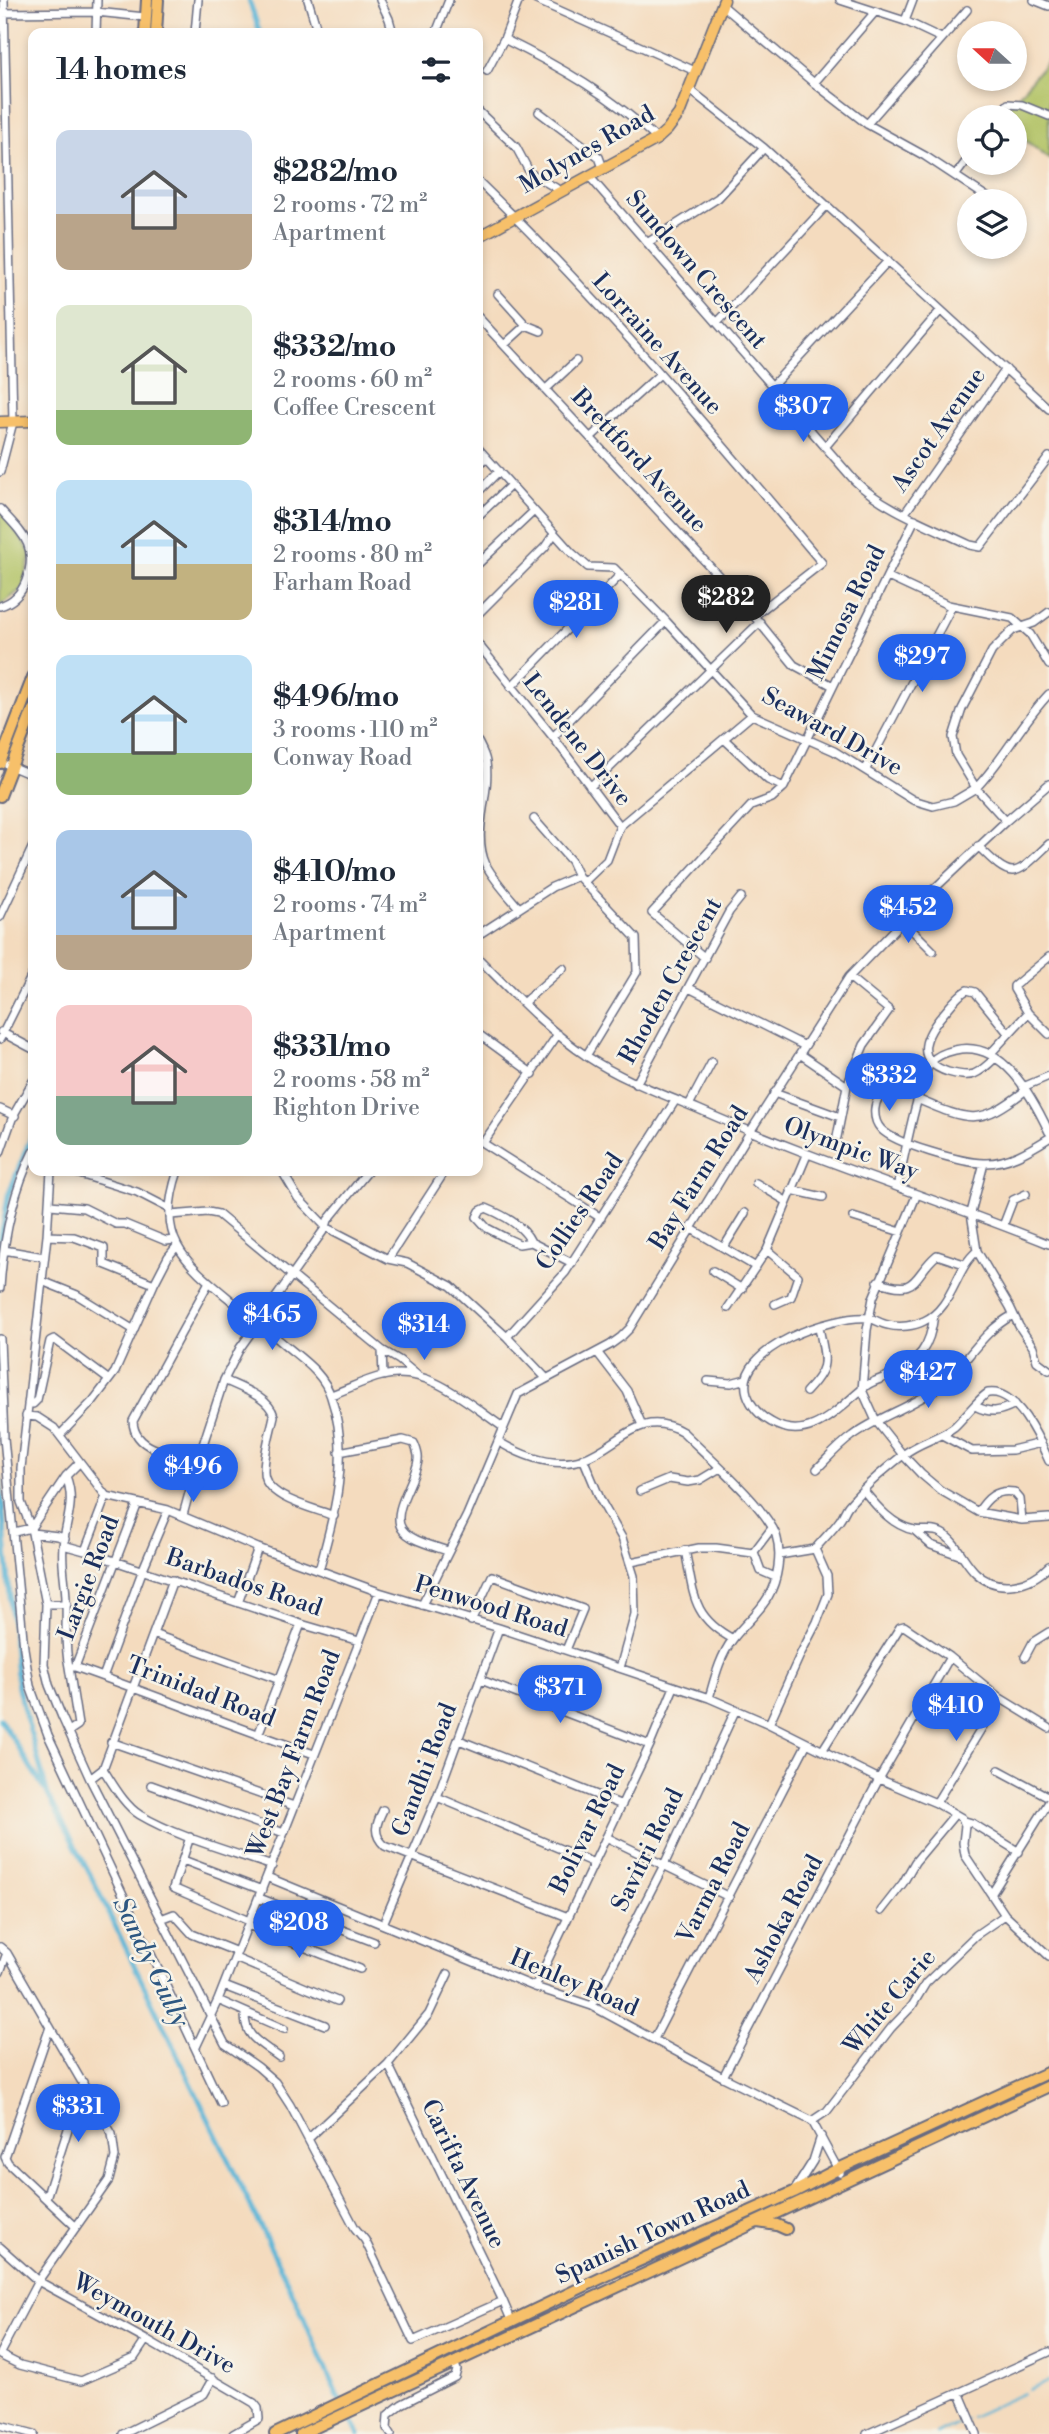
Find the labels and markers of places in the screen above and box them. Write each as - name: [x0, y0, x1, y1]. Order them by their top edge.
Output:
- pin: $307: [762, 384, 844, 444]
- pin: $282: [685, 576, 767, 635]
- pin: $281: [535, 580, 617, 640]
- pin: $297: [881, 634, 963, 694]
- pin: $452: [867, 886, 949, 945]
- pin: $332: [848, 1054, 930, 1113]
- pin: $465: [231, 1292, 313, 1352]
- pin: $314: [383, 1302, 465, 1362]
- pin: $427: [887, 1350, 969, 1410]
- pin: $496: [152, 1444, 234, 1504]
- pin: $371: [519, 1666, 601, 1725]
- pin: $410: [915, 1684, 997, 1743]
- pin: $208: [258, 1900, 340, 1960]
- pin: $331: [37, 2084, 119, 2144]

